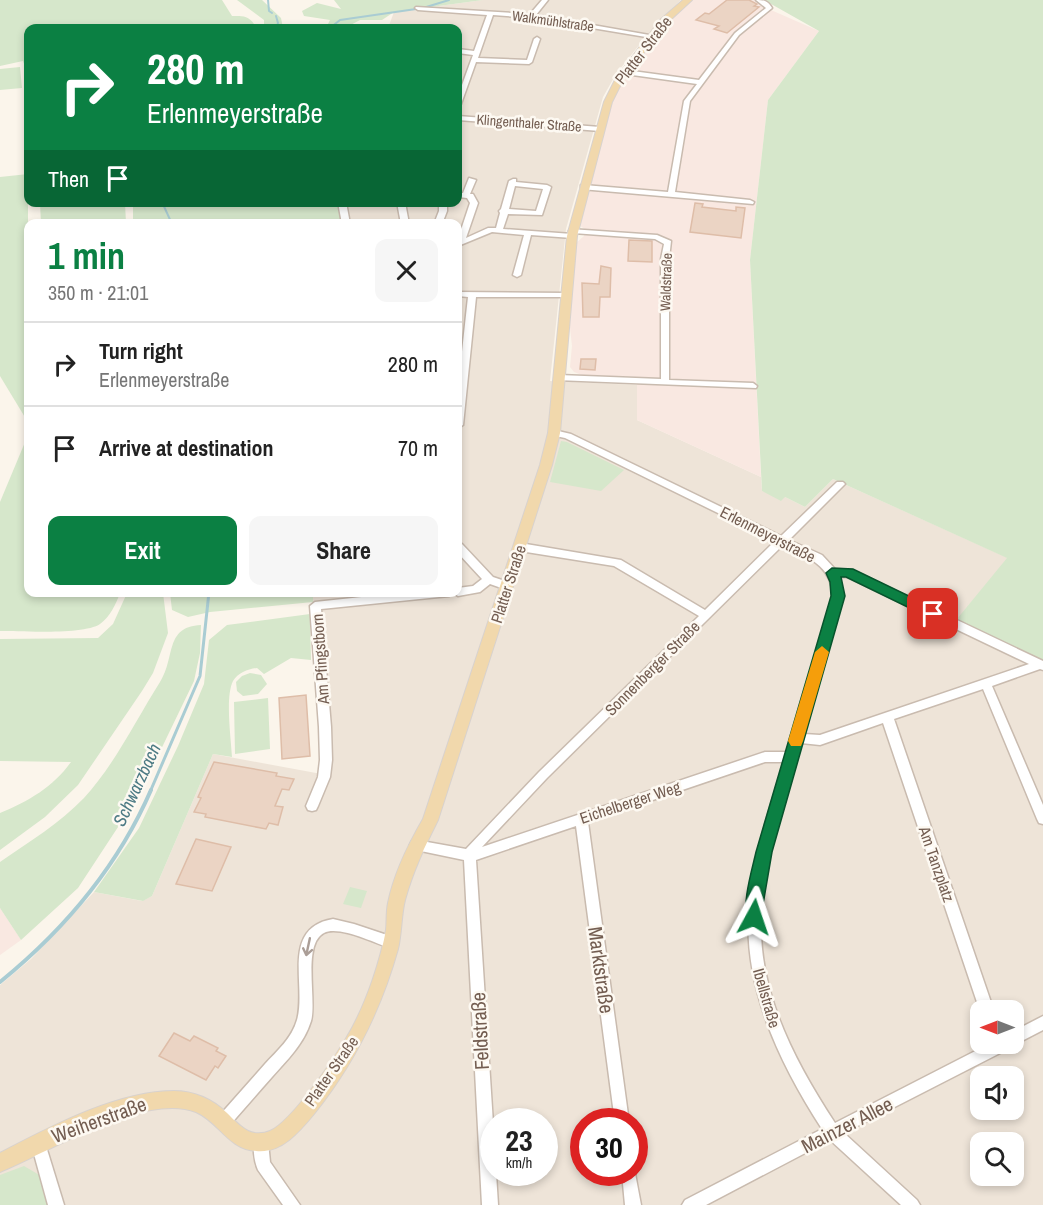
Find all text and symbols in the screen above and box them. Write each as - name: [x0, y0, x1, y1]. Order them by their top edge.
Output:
- street label: Walkmühlstraße: [511, 6, 595, 36]
- street label: Platter Straße: [609, 11, 677, 89]
- text: 280 m: [147, 41, 245, 97]
- icon: right: [48, 48, 126, 126]
- text: Erlenmeyerstraße: [147, 95, 323, 131]
- street label: Klingenthaler Straße: [476, 110, 582, 136]
- icon: arrive: [101, 162, 134, 195]
- text: Then: [48, 164, 89, 194]
- text: 1 min: [48, 232, 125, 280]
- button: close: [375, 239, 438, 302]
- street label: Waldstraße: [656, 253, 676, 311]
- text: 350 m · 21:01: [48, 279, 148, 306]
- text: Turn right: [99, 336, 183, 366]
- icon: right: [48, 348, 81, 381]
- text: 280 m: [388, 349, 438, 379]
- text: Erlenmeyerstraße: [99, 366, 229, 393]
- icon: arrive: [48, 432, 81, 465]
- text: Arrive at destination: [99, 433, 273, 463]
- text: 70 m: [398, 433, 438, 463]
- street label: Erlenmeyerstraße: [717, 501, 819, 567]
- button: Exit: [48, 516, 237, 585]
- button: Share: [249, 516, 438, 585]
- street label: Platter Straße: [485, 542, 531, 626]
- pin: [907, 588, 958, 639]
- icon: arrive: [916, 597, 949, 630]
- street label: Am Pfingstborn: [306, 613, 334, 706]
- street label: Sonnenberger Straße: [600, 616, 704, 720]
- water label: Schwarzbach: [106, 739, 167, 830]
- street label: Eichelberger Weg: [577, 775, 684, 829]
- street label: Am Tanzplatz: [913, 822, 960, 905]
- position arrow: [722, 885, 786, 949]
- street label: Marktstraße: [582, 925, 621, 1015]
- one-way arrow: [302, 937, 313, 957]
- street label: Ibellstraße: [748, 966, 786, 1030]
- street label: Feldstraße: [464, 992, 495, 1070]
- north arrow: [970, 1000, 1024, 1054]
- map controls: [970, 1000, 1024, 1186]
- street label: Platter Straße: [299, 1032, 363, 1110]
- button: sound: [970, 1066, 1024, 1120]
- street label: Weiherstraße: [48, 1090, 150, 1149]
- street label: Mainzer Allee: [796, 1090, 897, 1159]
- speed limit sign: 30: [570, 1108, 648, 1186]
- text: 23: [505, 1120, 533, 1160]
- button: search: [970, 1132, 1024, 1186]
- text: km/h: [506, 1152, 532, 1173]

